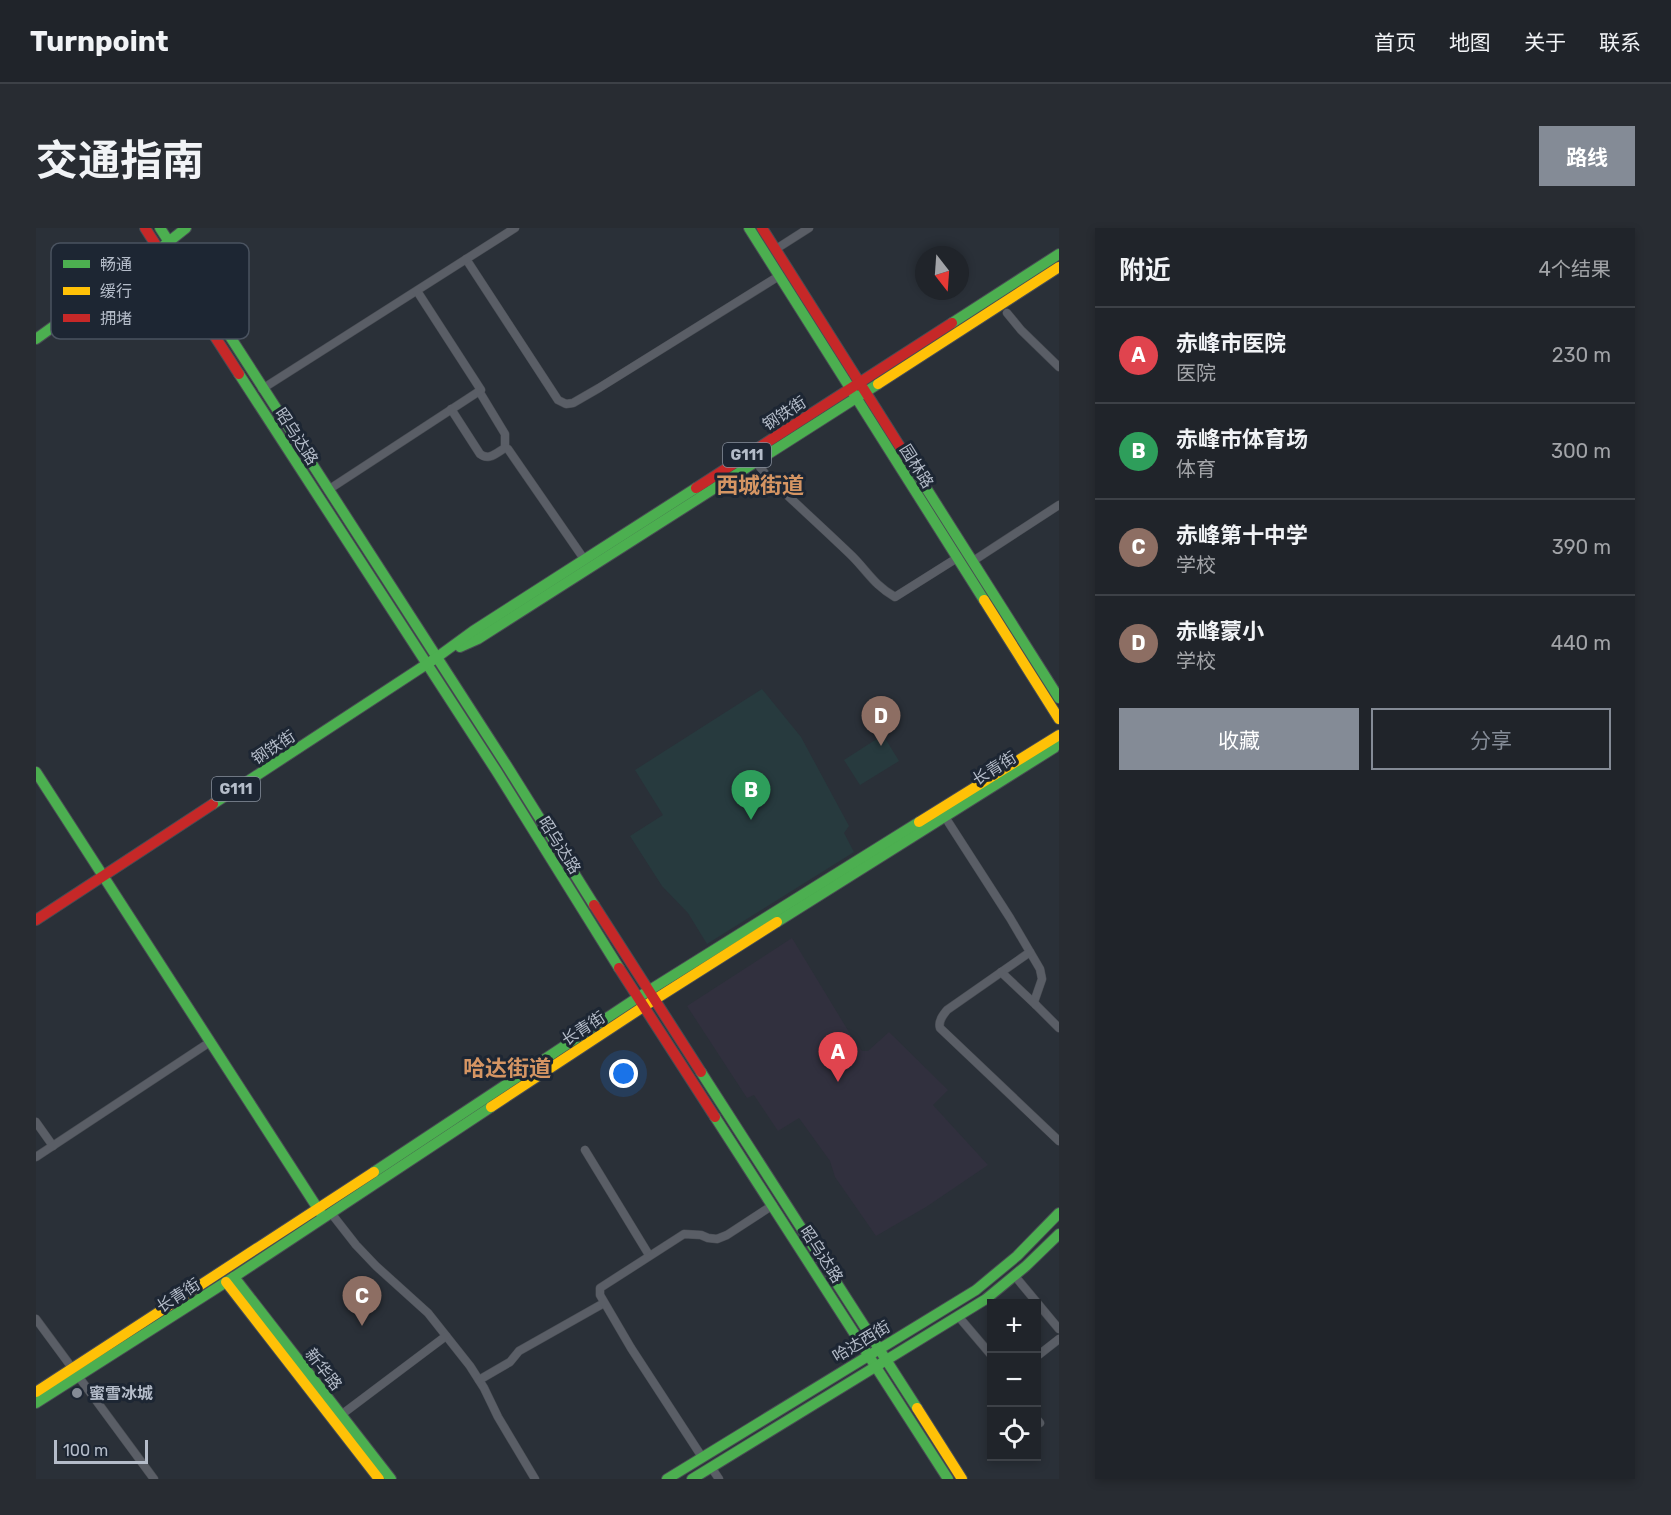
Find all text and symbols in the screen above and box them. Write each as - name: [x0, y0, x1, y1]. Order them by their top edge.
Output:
- text: Turnpoint: [30, 25, 169, 58]
- text: 首页: [1374, 30, 1416, 55]
- text: 地图: [1449, 30, 1491, 55]
- text: 关于: [1524, 30, 1566, 55]
- text: 联系: [1599, 30, 1641, 55]
- button: 路线: [1539, 126, 1635, 186]
- text: 交通指南: [36, 136, 204, 186]
- legend: [51, 243, 249, 339]
- north arrow: [915, 246, 969, 300]
- text: 畅通: [100, 255, 132, 274]
- text: 附近: [1119, 255, 1171, 286]
- text: 4个结果: [1539, 257, 1611, 281]
- text: 缓行: [100, 282, 132, 301]
- text: 拥堵: [100, 309, 132, 328]
- text: 赤峰市医院: [1176, 330, 1286, 357]
- text: A: [1131, 343, 1146, 367]
- text: 230 m: [1552, 343, 1611, 367]
- text: 医院: [1176, 361, 1216, 385]
- street label: 钢铁街: [759, 392, 810, 434]
- street label: 昭乌达路: [271, 404, 322, 468]
- text: 赤峰市体育场: [1176, 426, 1308, 453]
- text: B: [1131, 439, 1146, 463]
- text: 300 m: [1551, 439, 1611, 463]
- street label: 园林路: [896, 441, 937, 492]
- road number: G111: [723, 443, 771, 467]
- text: 体育: [1176, 457, 1216, 481]
- district label: 西城街道: [716, 472, 804, 499]
- text: 赤峰第十中学: [1176, 522, 1308, 549]
- text: C: [1131, 535, 1146, 559]
- text: 390 m: [1552, 535, 1611, 559]
- text: 学校: [1176, 553, 1216, 577]
- text: 赤峰蒙小: [1176, 618, 1264, 645]
- text: D: [1131, 631, 1146, 655]
- text: 440 m: [1551, 631, 1611, 655]
- text: 学校: [1176, 649, 1216, 673]
- pin: D: [862, 696, 900, 746]
- button: 收藏: [1119, 708, 1359, 770]
- button: 分享: [1371, 708, 1611, 770]
- street label: 钢铁街: [248, 726, 299, 768]
- street label: 长青街: [969, 748, 1020, 789]
- pin: B: [732, 770, 770, 820]
- road number: G111: [212, 777, 260, 801]
- street label: 昭乌达路: [535, 813, 585, 877]
- street label: 长青街: [558, 1007, 609, 1049]
- pin: A: [818, 1032, 858, 1082]
- district label: 哈达街道: [463, 1055, 551, 1082]
- your location: [609, 1059, 638, 1088]
- street label: 昭乌达路: [796, 1222, 847, 1286]
- street label: 长青街: [153, 1274, 204, 1316]
- pin: C: [342, 1276, 382, 1326]
- map controls: [987, 1299, 1041, 1461]
- button: +: [987, 1299, 1041, 1353]
- street label: 哈达西街: [829, 1317, 894, 1366]
- street label: 新华路: [301, 1345, 346, 1394]
- button: −: [987, 1353, 1041, 1407]
- place label: 蜜雪冰城: [89, 1384, 153, 1403]
- marker: 蜜雪冰城: [70, 1386, 84, 1400]
- button: locate: [987, 1407, 1041, 1461]
- scale bar: [54, 1437, 148, 1464]
- text: 100 m: [63, 1441, 108, 1460]

